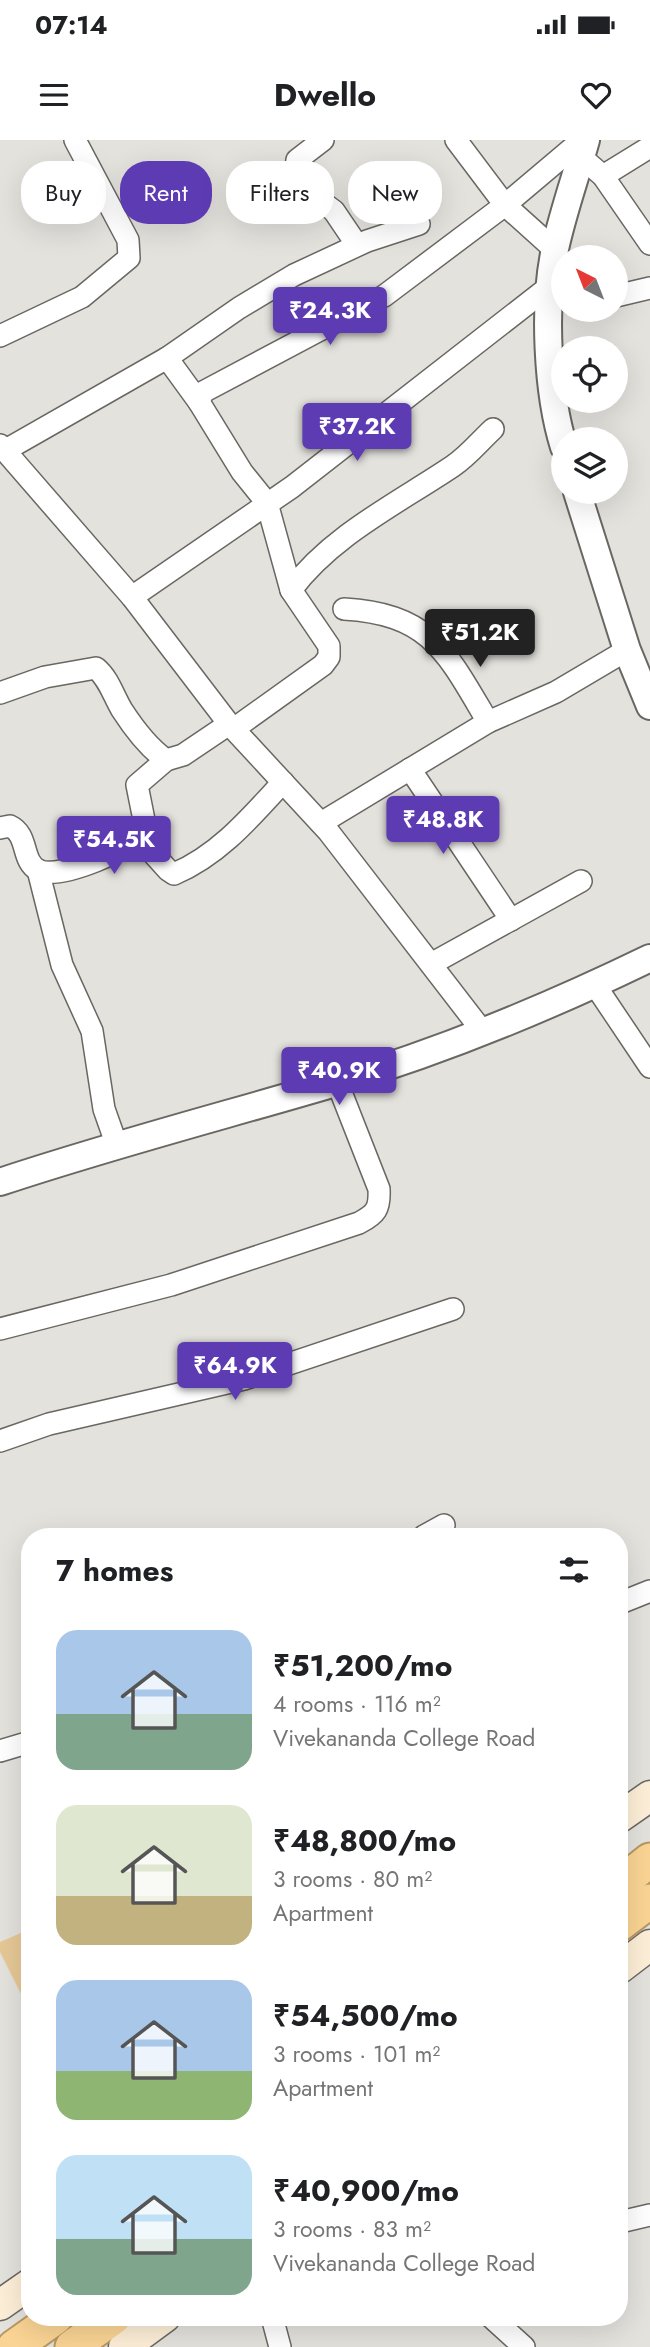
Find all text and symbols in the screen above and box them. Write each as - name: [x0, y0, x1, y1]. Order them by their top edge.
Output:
- text: 07:14: [35, 6, 108, 44]
- text: Dwello: [274, 72, 376, 118]
- icon: menu: [35, 76, 73, 114]
- icon: heart: [577, 76, 615, 114]
- chip: Buy: [21, 161, 106, 224]
- chip: Rent: [120, 161, 212, 224]
- chip: Filters: [226, 161, 334, 224]
- chip: New: [348, 161, 442, 224]
- north arrow: [551, 245, 628, 322]
- map controls: [551, 245, 628, 504]
- pin: ₹24.3K: [273, 288, 387, 347]
- text: ₹24.3K: [289, 293, 371, 327]
- button: locate: [551, 336, 628, 413]
- pin: ₹37.2K: [300, 404, 414, 463]
- text: ₹37.2K: [318, 409, 396, 443]
- button: layers: [551, 427, 628, 504]
- pin: ₹51.2K: [423, 610, 537, 669]
- text: ₹51.2K: [441, 615, 519, 649]
- pin: ₹48.8K: [386, 796, 500, 856]
- text: ₹48.8K: [402, 802, 484, 836]
- pin: ₹54.5K: [57, 816, 171, 876]
- text: ₹54.5K: [73, 822, 155, 856]
- pin: ₹40.9K: [282, 1048, 396, 1107]
- text: ₹40.9K: [297, 1053, 381, 1087]
- pin: ₹64.9K: [178, 1342, 292, 1402]
- text: ₹64.9K: [193, 1348, 277, 1382]
- text: 7 homes: [56, 1549, 173, 1592]
- icon: filters: [555, 1551, 593, 1589]
- text: ₹51,200/mo: [273, 1644, 452, 1687]
- icon: home: [112, 1658, 196, 1742]
- text: 4 rooms · 116 m²: [273, 1687, 441, 1721]
- text: Vivekananda College Road: [273, 1721, 535, 1755]
- text: ₹48,800/mo: [273, 1819, 456, 1862]
- icon: home: [112, 1833, 196, 1917]
- text: 3 rooms · 80 m²: [273, 1862, 432, 1896]
- text: Apartment: [273, 1896, 373, 1930]
- text: ₹54,500/mo: [273, 1994, 458, 2037]
- icon: home: [112, 2008, 196, 2092]
- text: 3 rooms · 101 m²: [273, 2037, 440, 2071]
- text: Apartment: [273, 2071, 373, 2105]
- text: ₹40,900/mo: [273, 2169, 459, 2212]
- icon: home: [112, 2183, 196, 2267]
- text: 3 rooms · 83 m²: [273, 2212, 431, 2246]
- text: Vivekananda College Road: [273, 2246, 535, 2280]

